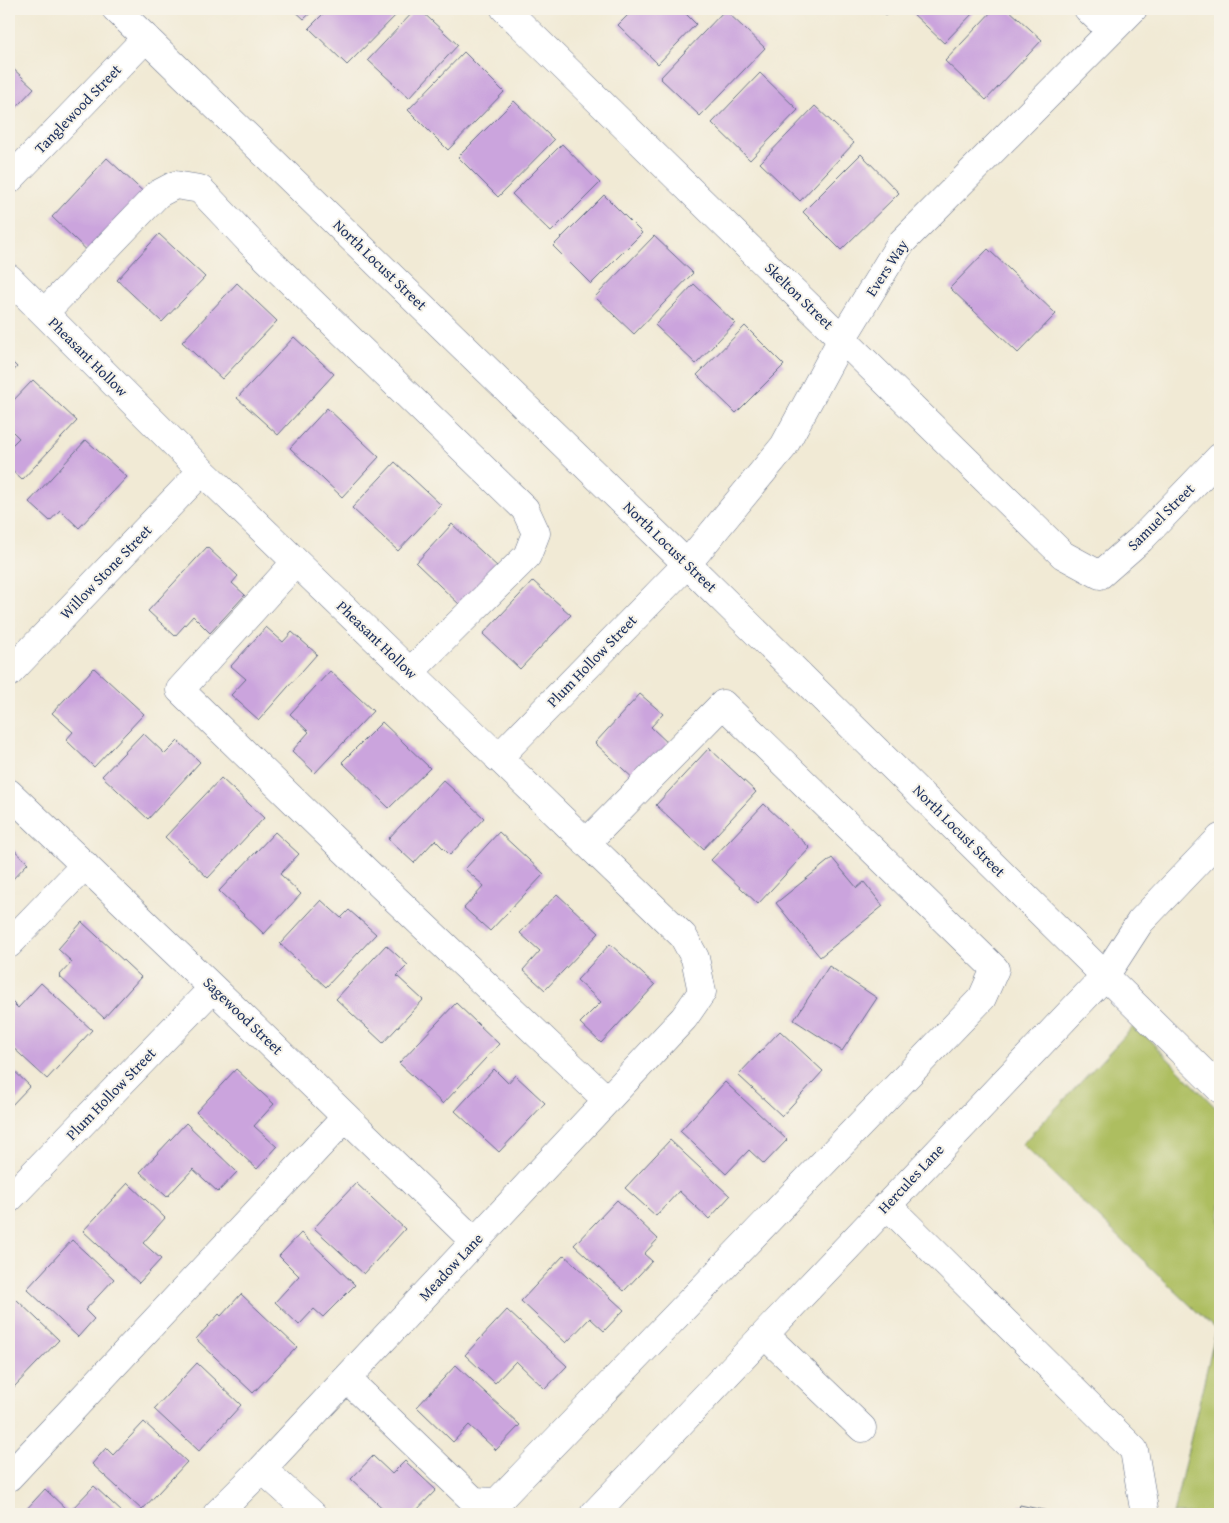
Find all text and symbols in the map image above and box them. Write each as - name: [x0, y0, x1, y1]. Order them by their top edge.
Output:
- street label: Tanglewood Street: [29, 59, 126, 158]
- street label: North Locust Street: [329, 214, 432, 315]
- street label: Evers Way: [860, 235, 913, 300]
- street label: Skelton Street: [760, 257, 839, 334]
- street label: Pheasant Hollow: [44, 312, 133, 401]
- street label: Samuel Street: [1122, 478, 1199, 555]
- street label: North Locust Street: [619, 496, 722, 597]
- street label: Willow Stone Street: [55, 519, 157, 623]
- street label: Pheasant Hollow: [332, 596, 423, 684]
- street label: Plum Hollow Street: [542, 609, 642, 712]
- street label: North Locust Street: [908, 780, 1011, 882]
- street label: Sagewood Street: [199, 972, 289, 1060]
- street label: Plum Hollow Street: [61, 1042, 161, 1145]
- street label: Hercules Lane: [873, 1139, 948, 1218]
- street label: Meadow Lane: [414, 1228, 488, 1305]

